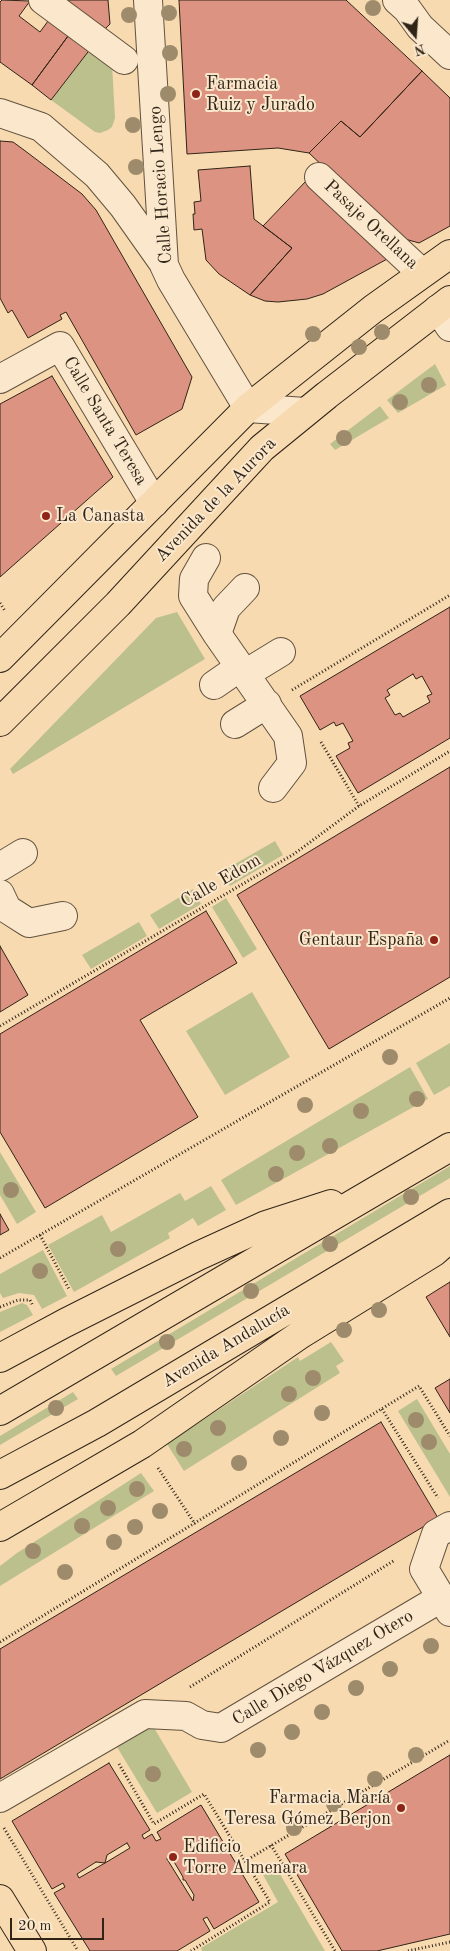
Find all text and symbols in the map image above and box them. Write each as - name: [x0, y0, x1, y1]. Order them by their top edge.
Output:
- north arrow: [390, 10, 440, 60]
- text: N: [412, 41, 427, 58]
- place label: Farmacia Ruiz y Jurado: [206, 73, 315, 116]
- marker: Farmacia Ruiz y Jurado: [190, 88, 202, 100]
- street label: Calle Horacio Lengo: [145, 105, 177, 265]
- street label: Pasaje Orellana: [319, 176, 423, 274]
- street label: Calle Santa Teresa: [58, 353, 152, 489]
- street label: Avenida de la Aurora: [151, 433, 281, 567]
- place label: La Canasta: [56, 505, 145, 527]
- marker: La Canasta: [40, 510, 52, 522]
- street label: Calle Edom: [177, 849, 265, 913]
- place label: Gentaur España: [299, 929, 424, 951]
- marker: Gentaur España: [428, 934, 440, 946]
- street label: Avenida Andalucía: [158, 1299, 294, 1393]
- street label: Calle Diego Vázquez Otero: [229, 1605, 417, 1731]
- place label: Farmacia María Teresa Gómez Berjon: [224, 1787, 391, 1830]
- marker: Farmacia María Teresa Gómez Berjon: [395, 1802, 407, 1814]
- place label: Edificio Torre Almenara: [183, 1836, 308, 1878]
- marker: Edificio Torre Almenara: [167, 1851, 179, 1863]
- scale bar: [12, 1908, 106, 1940]
- text: 20 m: [18, 1919, 52, 1934]

